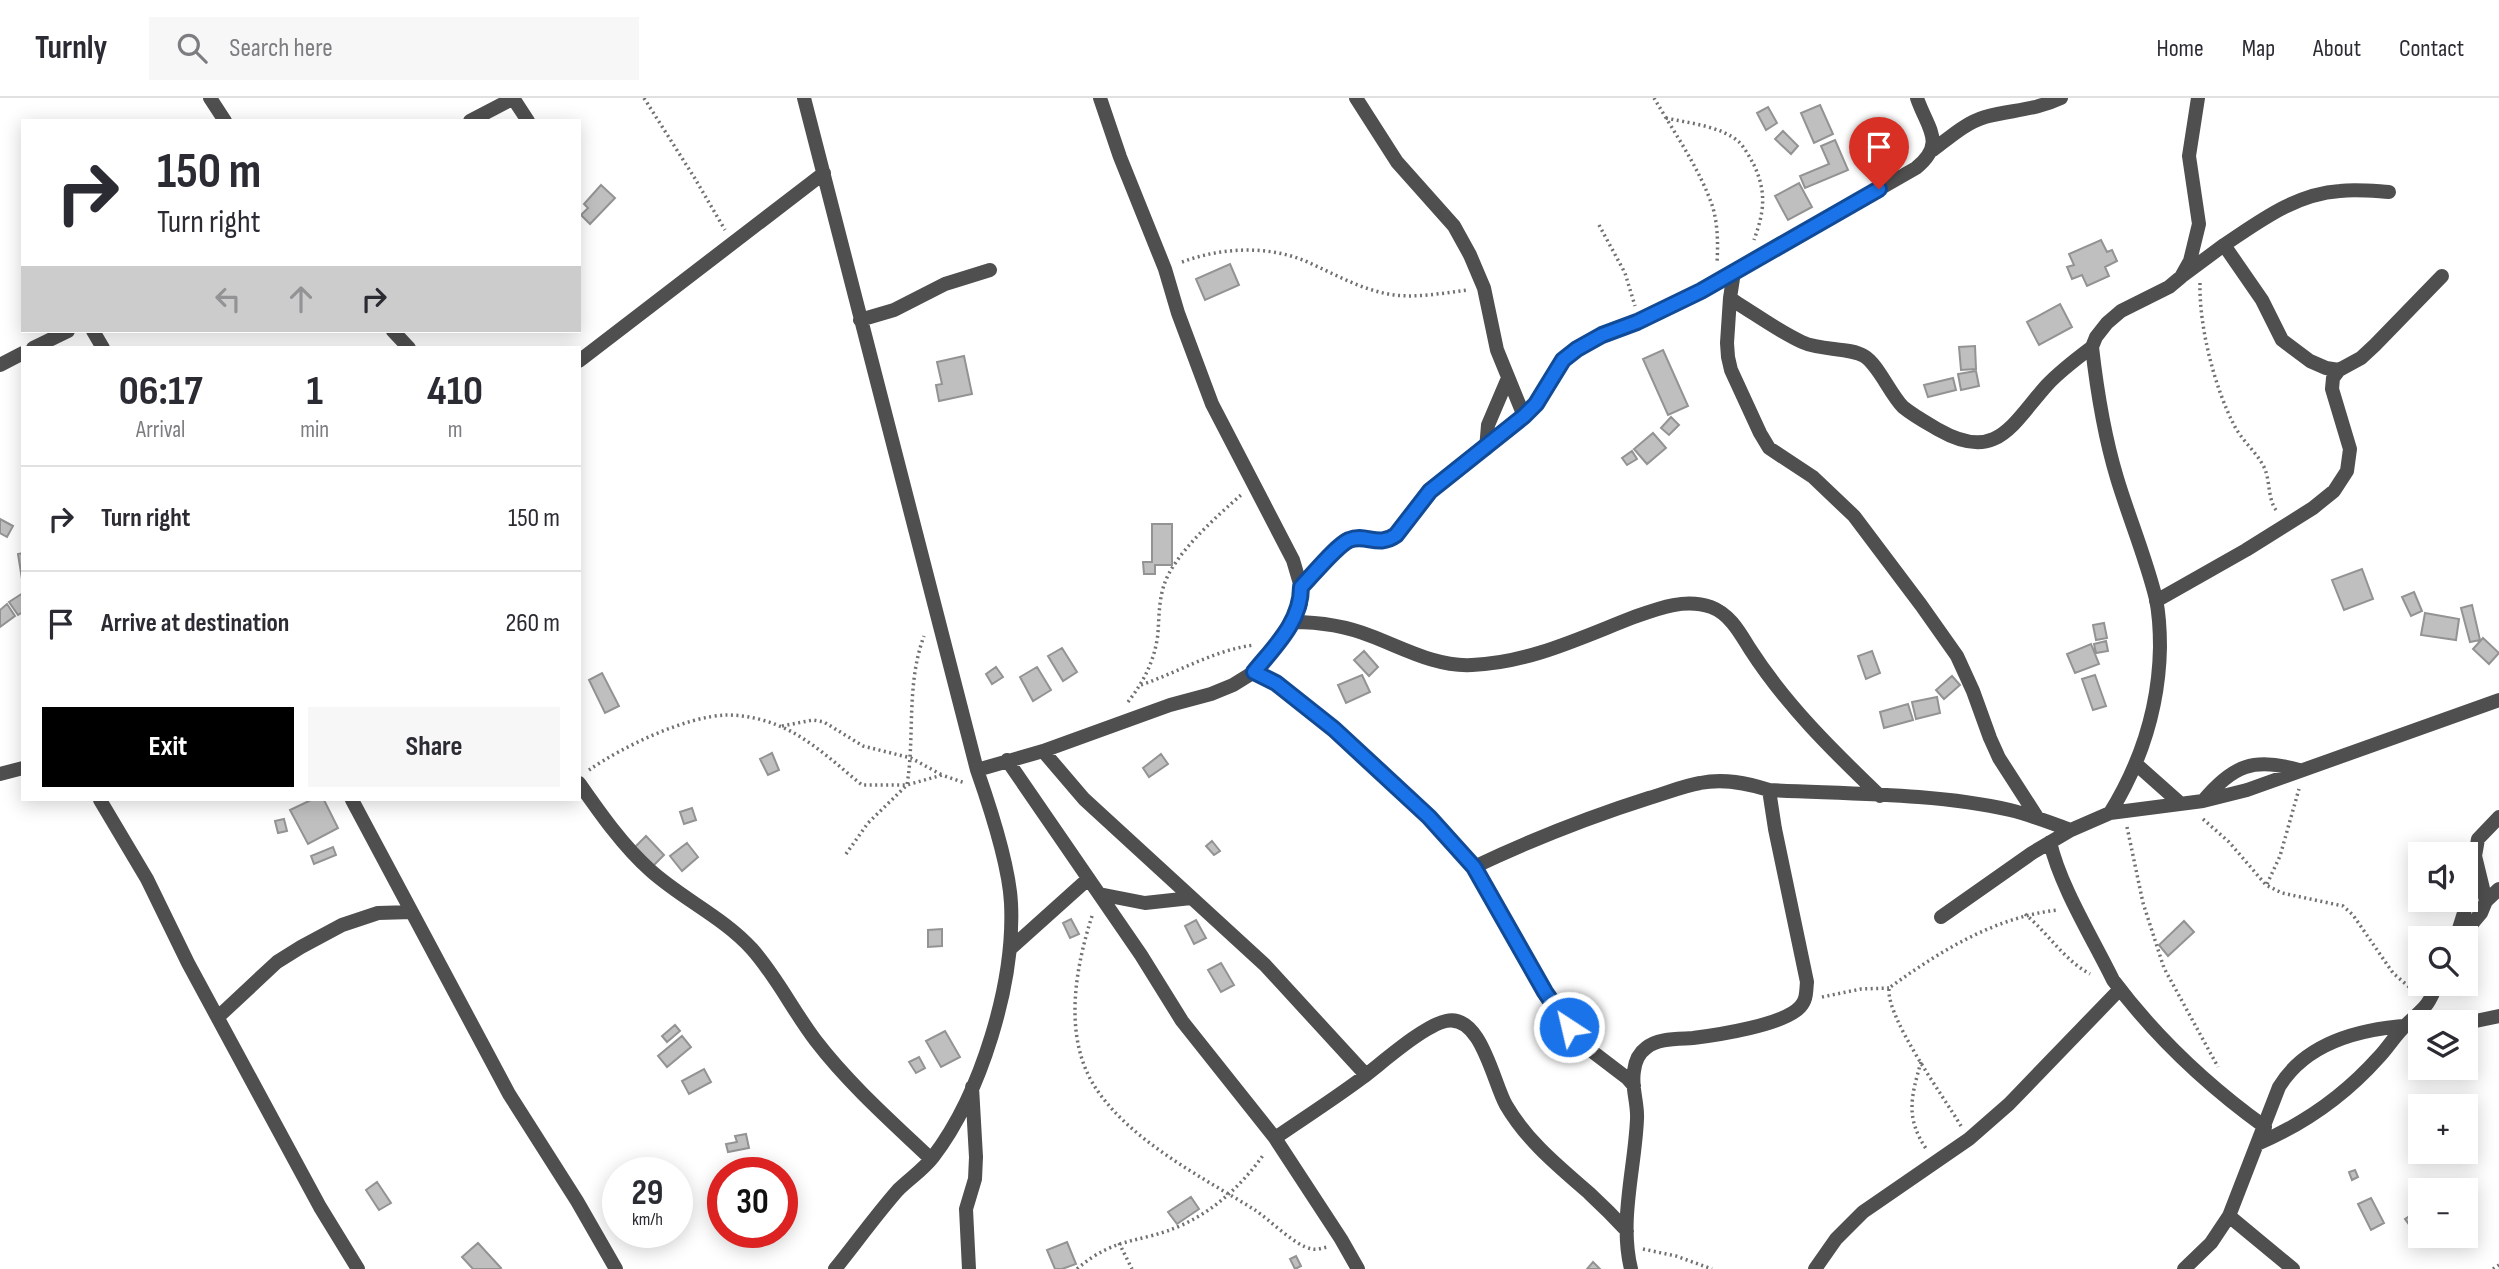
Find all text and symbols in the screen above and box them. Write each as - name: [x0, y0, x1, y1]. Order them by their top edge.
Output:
- search box: [149, 17, 639, 80]
- text: Turnly: [35, 28, 107, 68]
- icon: search: [173, 29, 211, 67]
- text: Search here: [229, 33, 333, 64]
- text: Home: [2156, 34, 2204, 63]
- text: Map: [2242, 34, 2275, 63]
- text: About: [2313, 34, 2361, 63]
- text: Contact: [2399, 34, 2464, 63]
- pin: [1849, 117, 1909, 189]
- icon: arrive: [1860, 128, 1898, 166]
- text: 150 m: [157, 143, 261, 202]
- icon: right: [42, 147, 133, 238]
- text: Turn right: [157, 203, 261, 242]
- icon: left: [209, 280, 247, 318]
- icon: ahead: [282, 280, 320, 318]
- icon: right: [355, 280, 393, 318]
- text: 06:17: [119, 366, 202, 417]
- text: 1: [307, 366, 323, 417]
- text: 410: [427, 366, 483, 417]
- text: Arrival: [136, 416, 185, 444]
- text: min: [300, 416, 329, 444]
- text: m: [448, 416, 462, 444]
- icon: right: [42, 500, 80, 538]
- text: Turn right: [101, 503, 190, 534]
- text: 150 m: [508, 503, 560, 534]
- icon: arrive: [42, 605, 80, 643]
- text: Arrive at destination: [101, 608, 289, 639]
- text: 260 m: [505, 608, 560, 639]
- button: Exit: [42, 707, 294, 787]
- button: Share: [308, 707, 560, 787]
- map controls: [2408, 842, 2478, 1248]
- button: sound: [2408, 842, 2478, 912]
- button: search: [2408, 926, 2478, 996]
- position arrow: [1532, 990, 1606, 1064]
- button: layers: [2408, 1010, 2478, 1080]
- button: +: [2408, 1094, 2478, 1164]
- speed limit sign: 30: [707, 1157, 798, 1248]
- text: 29: [632, 1172, 663, 1215]
- button: −: [2408, 1178, 2478, 1248]
- text: km/h: [632, 1209, 663, 1230]

